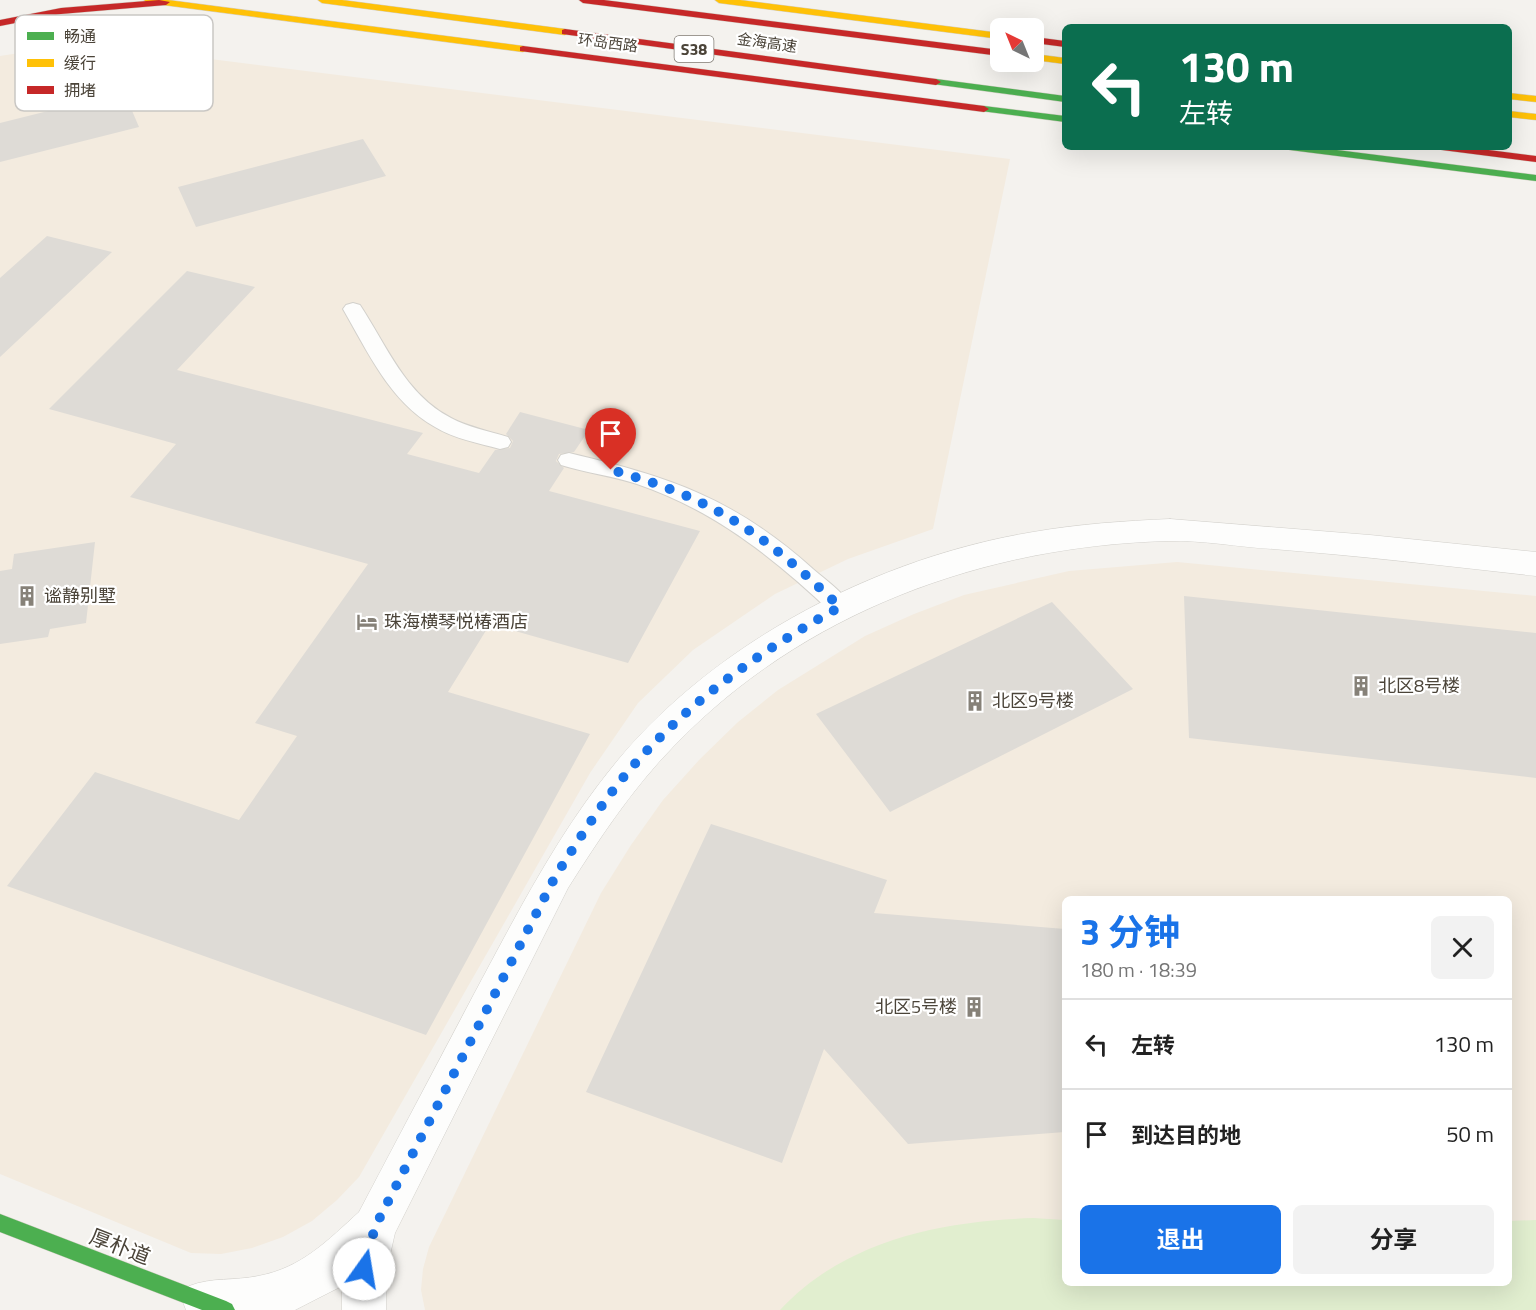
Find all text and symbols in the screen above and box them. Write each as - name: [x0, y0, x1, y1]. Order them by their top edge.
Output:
- legend: [15, 15, 213, 111]
- north arrow: [990, 18, 1044, 72]
- map controls: [990, 18, 1044, 72]
- text: 畅通: [64, 24, 96, 48]
- street label: 环岛西路: [577, 27, 639, 58]
- street label: 金海高速: [736, 27, 798, 58]
- text: 130 m: [1179, 34, 1294, 98]
- road number: S38: [674, 36, 714, 62]
- icon: left: [1080, 48, 1158, 126]
- text: 缓行: [64, 51, 96, 75]
- text: 拥堵: [64, 78, 96, 102]
- text: 左转: [1179, 92, 1233, 133]
- pin: [585, 408, 636, 470]
- icon: arrive: [594, 417, 627, 450]
- place label: 谧静别墅: [44, 582, 116, 609]
- building icon: 谧静别墅: [15, 584, 39, 608]
- place label: 珠海横琴悦椿酒店: [384, 608, 528, 635]
- hotel icon: 珠海横琴悦椿酒店: [355, 610, 379, 634]
- place label: 北区8号楼: [1378, 672, 1460, 699]
- building icon: 北区8号楼: [1349, 674, 1373, 698]
- place label: 北区9号楼: [992, 687, 1074, 714]
- building icon: 北区9号楼: [963, 689, 987, 713]
- text: 3 分钟: [1080, 904, 1180, 959]
- button: close: [1431, 916, 1494, 979]
- text: 180 m · 18:39: [1080, 954, 1197, 985]
- place label: 北区5号楼: [875, 993, 957, 1020]
- building icon: 北区5号楼: [962, 995, 986, 1019]
- text: 130 m: [1434, 1027, 1494, 1061]
- icon: left: [1080, 1028, 1113, 1061]
- text: 左转: [1131, 1028, 1175, 1062]
- text: 50 m: [1446, 1117, 1494, 1151]
- icon: arrive: [1080, 1118, 1113, 1151]
- text: 到达目的地: [1131, 1118, 1241, 1152]
- button: 退出: [1080, 1205, 1281, 1274]
- button: 分享: [1293, 1205, 1494, 1274]
- street label: 厚朴道: [85, 1220, 156, 1272]
- position arrow: [332, 1237, 396, 1301]

